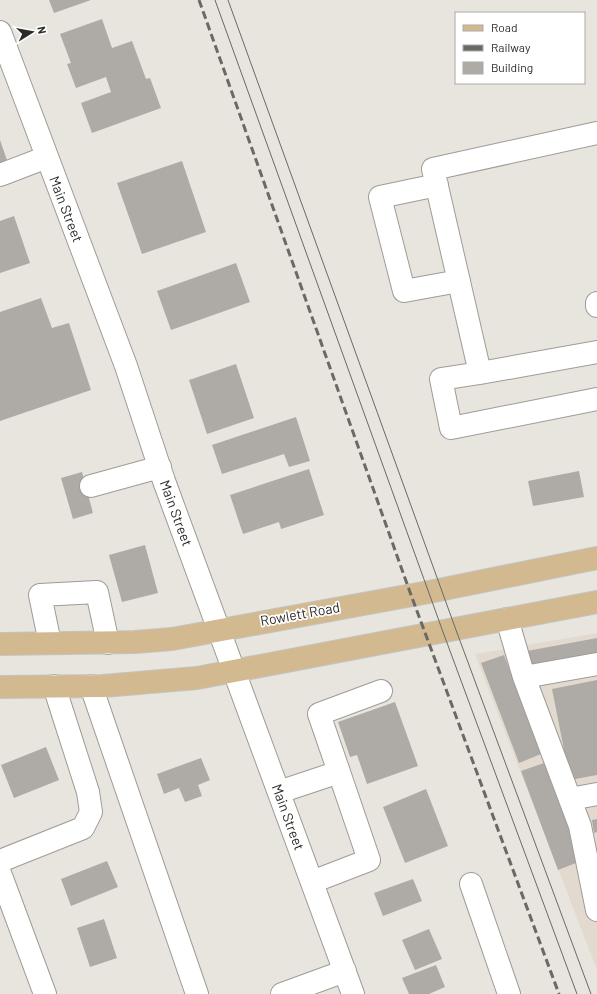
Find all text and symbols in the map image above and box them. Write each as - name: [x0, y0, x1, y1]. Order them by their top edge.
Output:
- north arrow: [12, 12, 52, 52]
- legend: [455, 12, 585, 84]
- text: Road: [491, 20, 518, 34]
- text: N: [35, 25, 49, 35]
- text: Railway: [491, 40, 531, 54]
- text: Building: [491, 60, 533, 74]
- street label: Main Street: [46, 173, 87, 244]
- street label: Main Street: [157, 477, 196, 548]
- street label: Rowlett Road: [259, 598, 341, 629]
- street label: Main Street: [269, 781, 308, 852]

